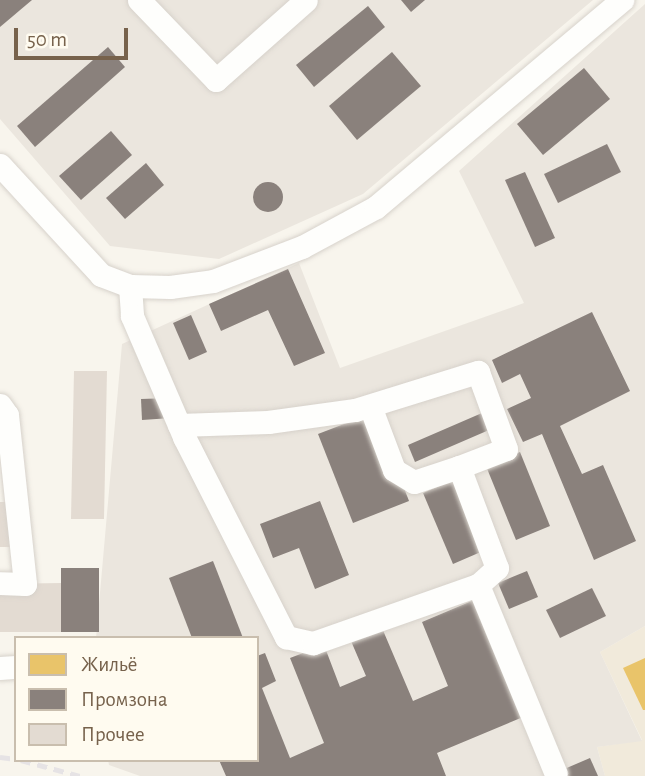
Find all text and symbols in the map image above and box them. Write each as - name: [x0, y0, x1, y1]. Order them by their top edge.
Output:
- scale bar: [18, 14, 131, 58]
- text: 50 m: [27, 29, 67, 50]
- legend: [14, 636, 259, 762]
- text: Жильё: [81, 654, 137, 675]
- text: Промзона: [81, 689, 168, 710]
- text: Прочее: [81, 724, 145, 745]

